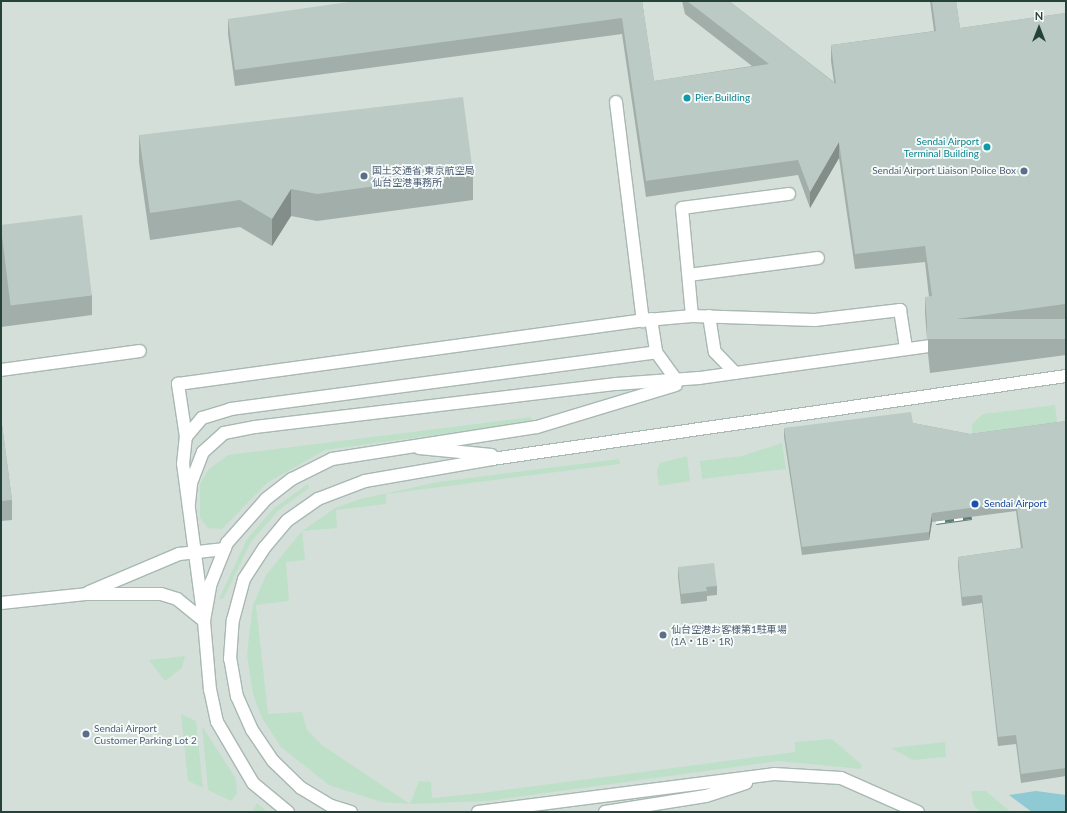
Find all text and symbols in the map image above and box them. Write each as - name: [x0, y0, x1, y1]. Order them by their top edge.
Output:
- north arrow: [1019, 8, 1059, 48]
- text: N: [1035, 9, 1043, 22]
- place label: Pier Building: [695, 92, 750, 104]
- marker: Pier Building: [682, 93, 692, 103]
- place label: Sendai Airport Terminal Building: [904, 135, 979, 158]
- marker: Sendai Airport Terminal Building: [982, 142, 992, 152]
- place label: 国土交通省 東京航空局 仙台空港事務所: [372, 164, 475, 188]
- place label: Sendai Airport Liaison Police Box: [872, 165, 1016, 177]
- marker: Sendai Airport Liaison Police Box: [1019, 166, 1029, 176]
- marker: 国土交通省 東京航空局 仙台空港事務所: [359, 171, 369, 181]
- marker: Sendai Airport: [969, 498, 981, 510]
- place label: Sendai Airport: [984, 498, 1047, 510]
- place label: 仙台空港お客様第1駐車場 (1A・1B・1R): [671, 623, 787, 646]
- marker: 仙台空港お客様第1駐車場 (1A・1B・1R): [658, 630, 668, 640]
- place label: Sendai Airport Customer Parking Lot 2: [94, 722, 197, 746]
- marker: Sendai Airport Customer Parking Lot 2: [81, 729, 91, 739]

